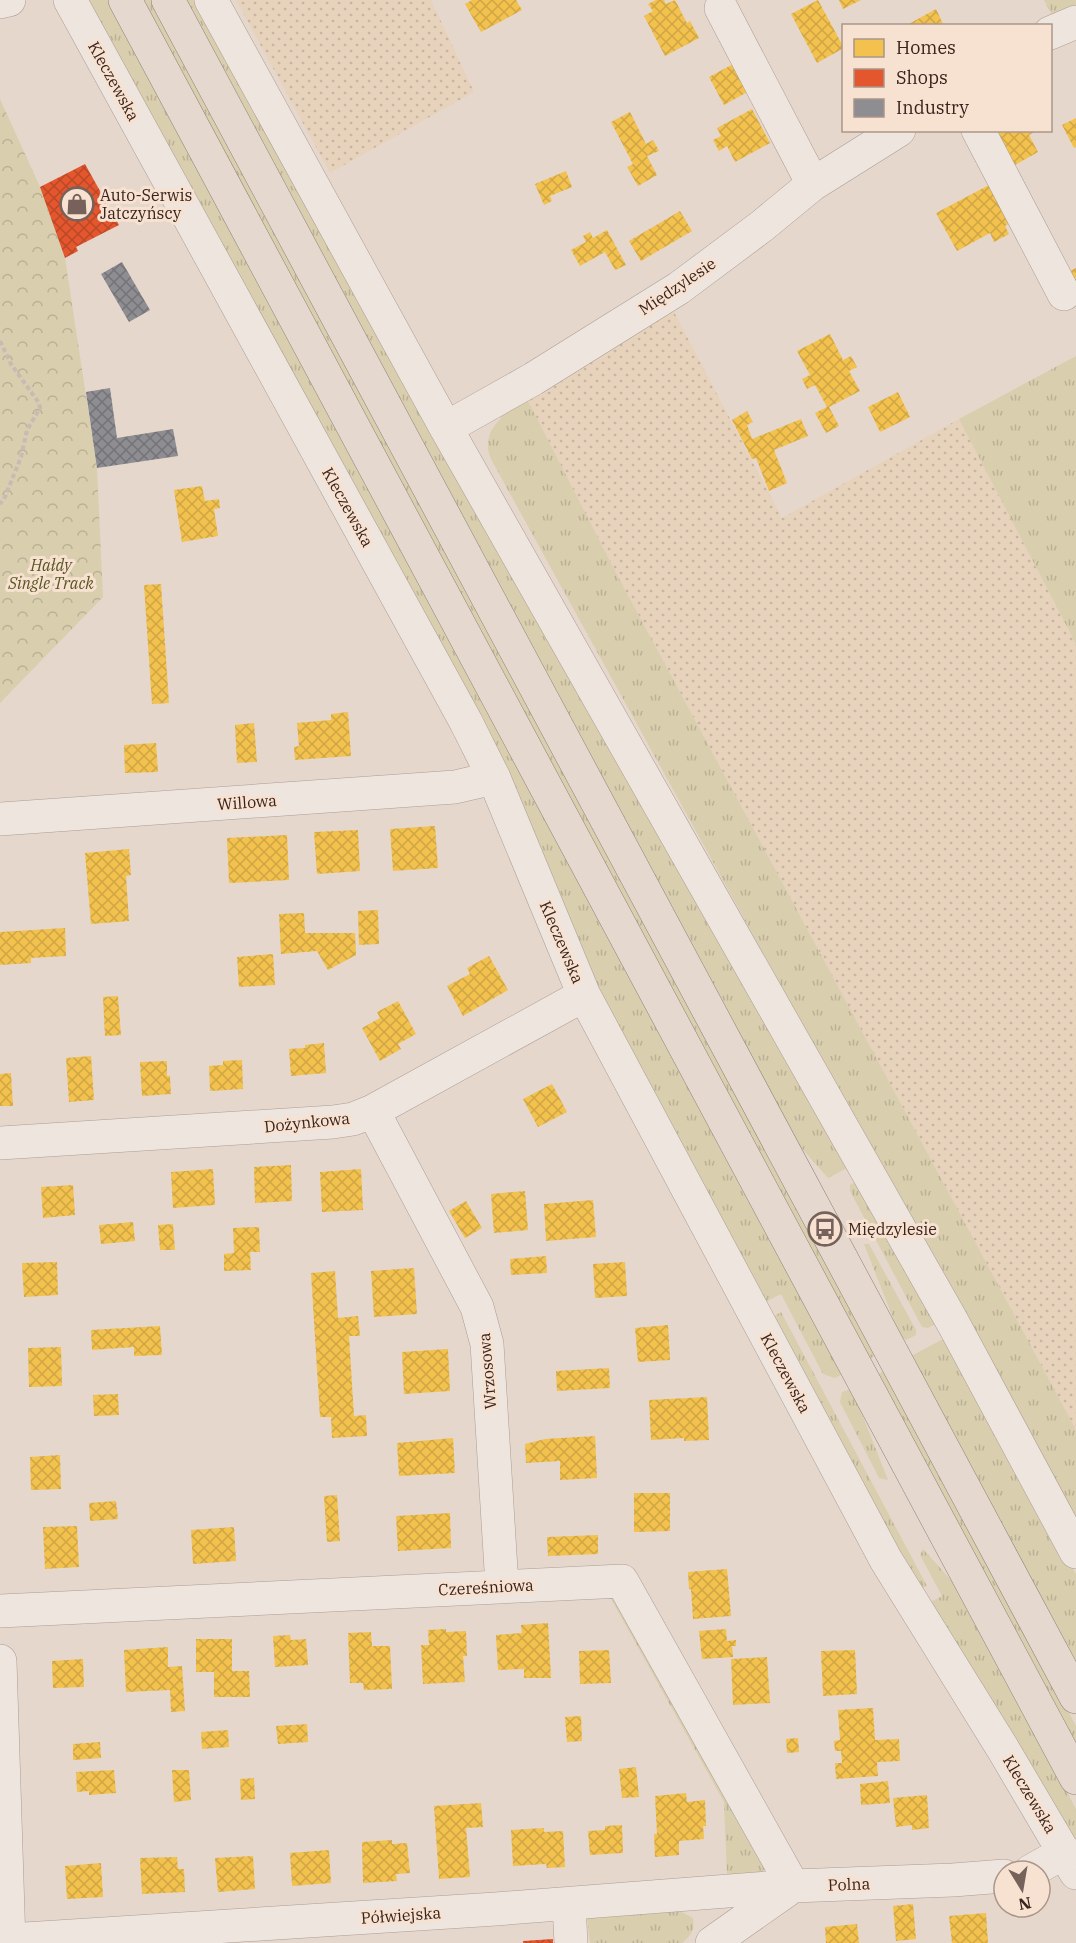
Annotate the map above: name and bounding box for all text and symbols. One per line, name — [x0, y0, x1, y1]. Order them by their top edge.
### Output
legend — [842, 24, 1052, 132]
text: Homes — [896, 36, 956, 59]
street label: Kleczewska — [84, 38, 144, 124]
text: Shops — [896, 66, 948, 89]
text: Industry — [896, 96, 969, 119]
place label: Auto-Serwis Jatczyńscy — [100, 185, 192, 223]
shop icon: Auto-Serwis Jatczyńscy — [59, 186, 95, 222]
street label: Międzylesie — [635, 253, 719, 319]
street label: Kleczewska — [318, 464, 378, 550]
park label: Hałdy Single Track — [7, 555, 94, 593]
street label: Willowa — [216, 790, 278, 814]
street label: Kleczewska — [536, 898, 588, 987]
street label: Dożynkowa — [263, 1108, 351, 1136]
bus stop icon: Międzylesie — [807, 1211, 843, 1247]
place label: Międzylesie — [848, 1219, 937, 1239]
street label: Kleczewska — [757, 1330, 816, 1417]
street label: Wrzosowa — [474, 1332, 500, 1410]
street label: Czereśniowa — [438, 1574, 535, 1599]
street label: Kleczewska — [999, 1751, 1061, 1837]
north arrow — [992, 1859, 1052, 1919]
street label: Polna — [827, 1873, 871, 1895]
text: N — [1017, 1893, 1033, 1915]
street label: Półwiejska — [360, 1902, 442, 1928]

